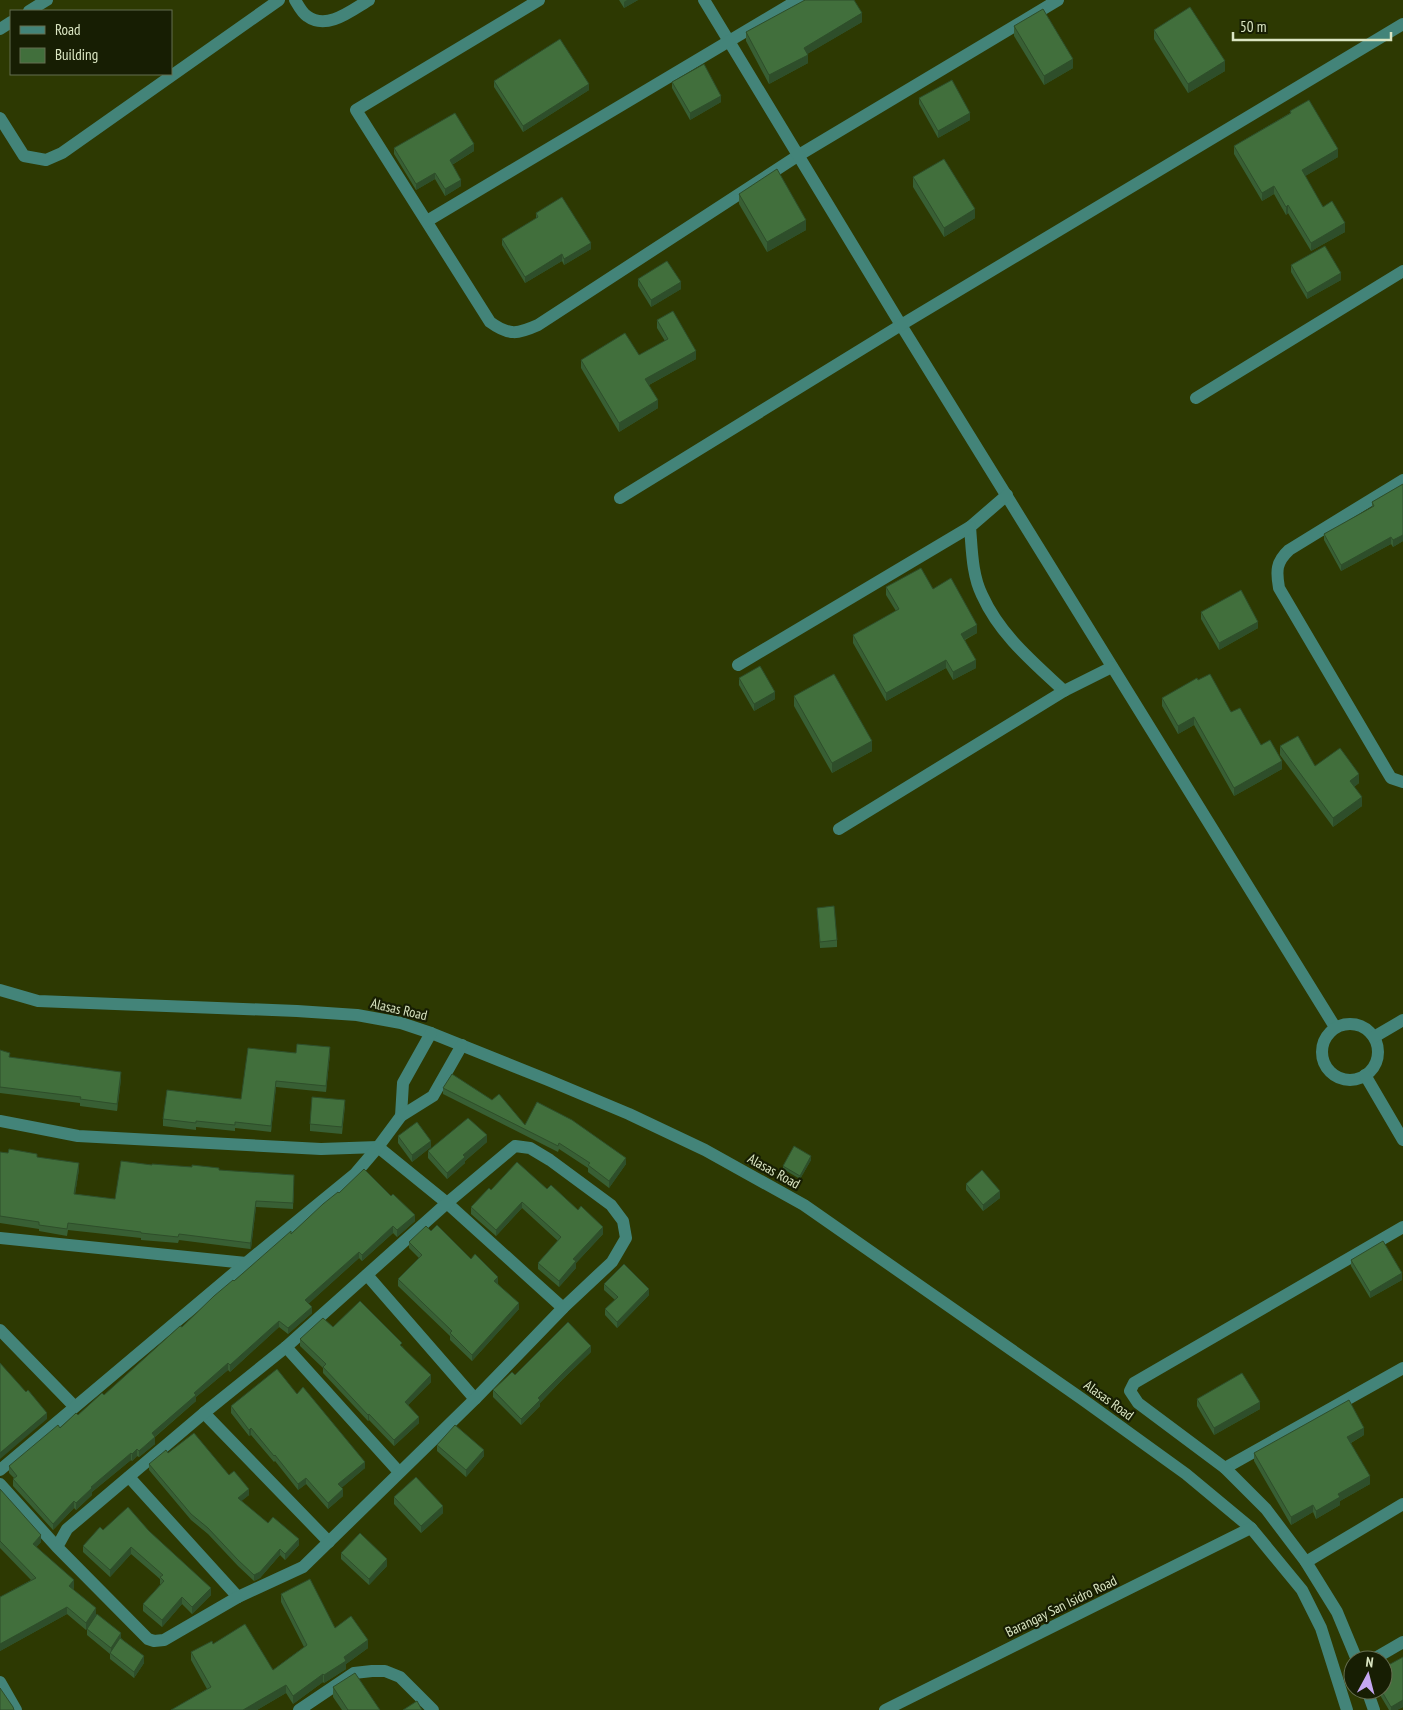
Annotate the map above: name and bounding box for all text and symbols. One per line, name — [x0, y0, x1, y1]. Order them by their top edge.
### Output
legend — [10, 10, 172, 75]
scale bar — [1233, 10, 1390, 42]
text: 50 m — [1240, 17, 1266, 36]
text: Road — [55, 20, 81, 39]
text: Building — [55, 45, 98, 64]
street label: Alasas Road — [369, 994, 429, 1024]
street label: Alasas Road — [745, 1149, 803, 1193]
street label: Alasas Road — [1080, 1376, 1138, 1424]
street label: Barangay San Isidro Road — [1002, 1571, 1120, 1641]
north arrow — [1343, 1650, 1393, 1700]
text: N — [1365, 1653, 1374, 1671]

